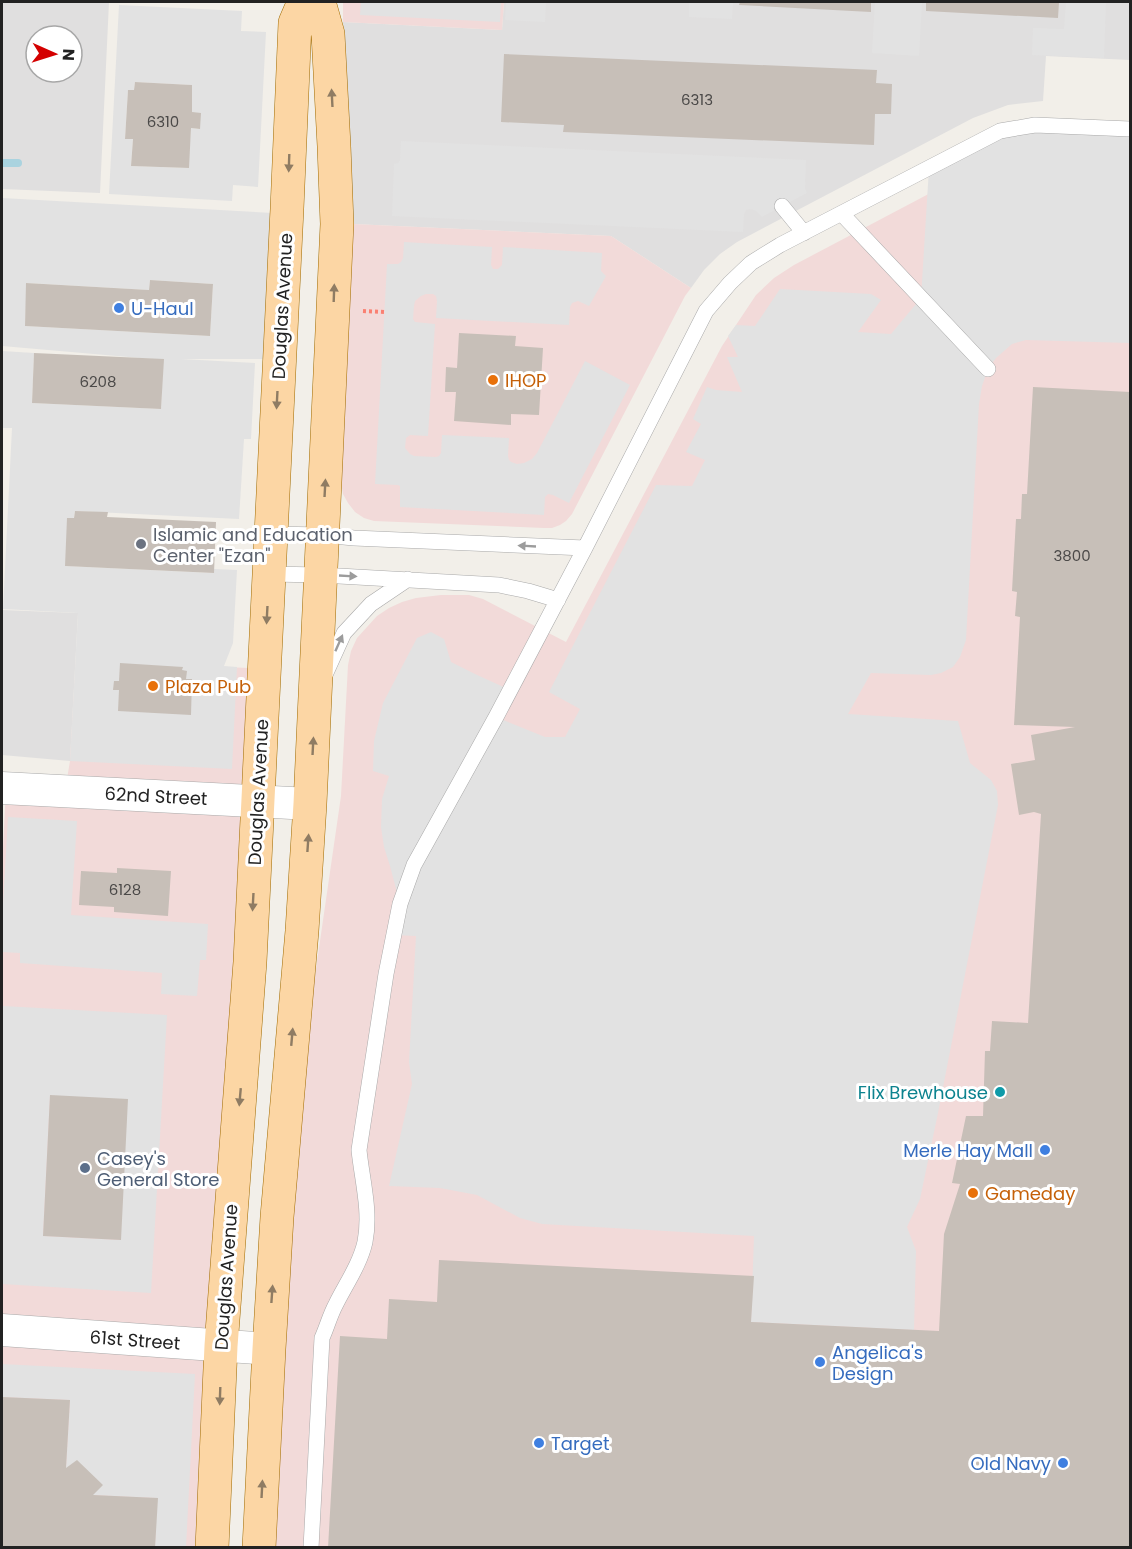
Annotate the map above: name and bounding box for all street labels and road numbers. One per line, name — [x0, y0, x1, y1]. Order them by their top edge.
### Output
street label: Douglas Avenue — [266, 232, 298, 380]
street label: Douglas Avenue — [242, 718, 274, 866]
street label: 62nd Street — [104, 781, 208, 811]
street label: Douglas Avenue — [208, 1203, 244, 1351]
street label: 61st Street — [89, 1324, 181, 1356]

